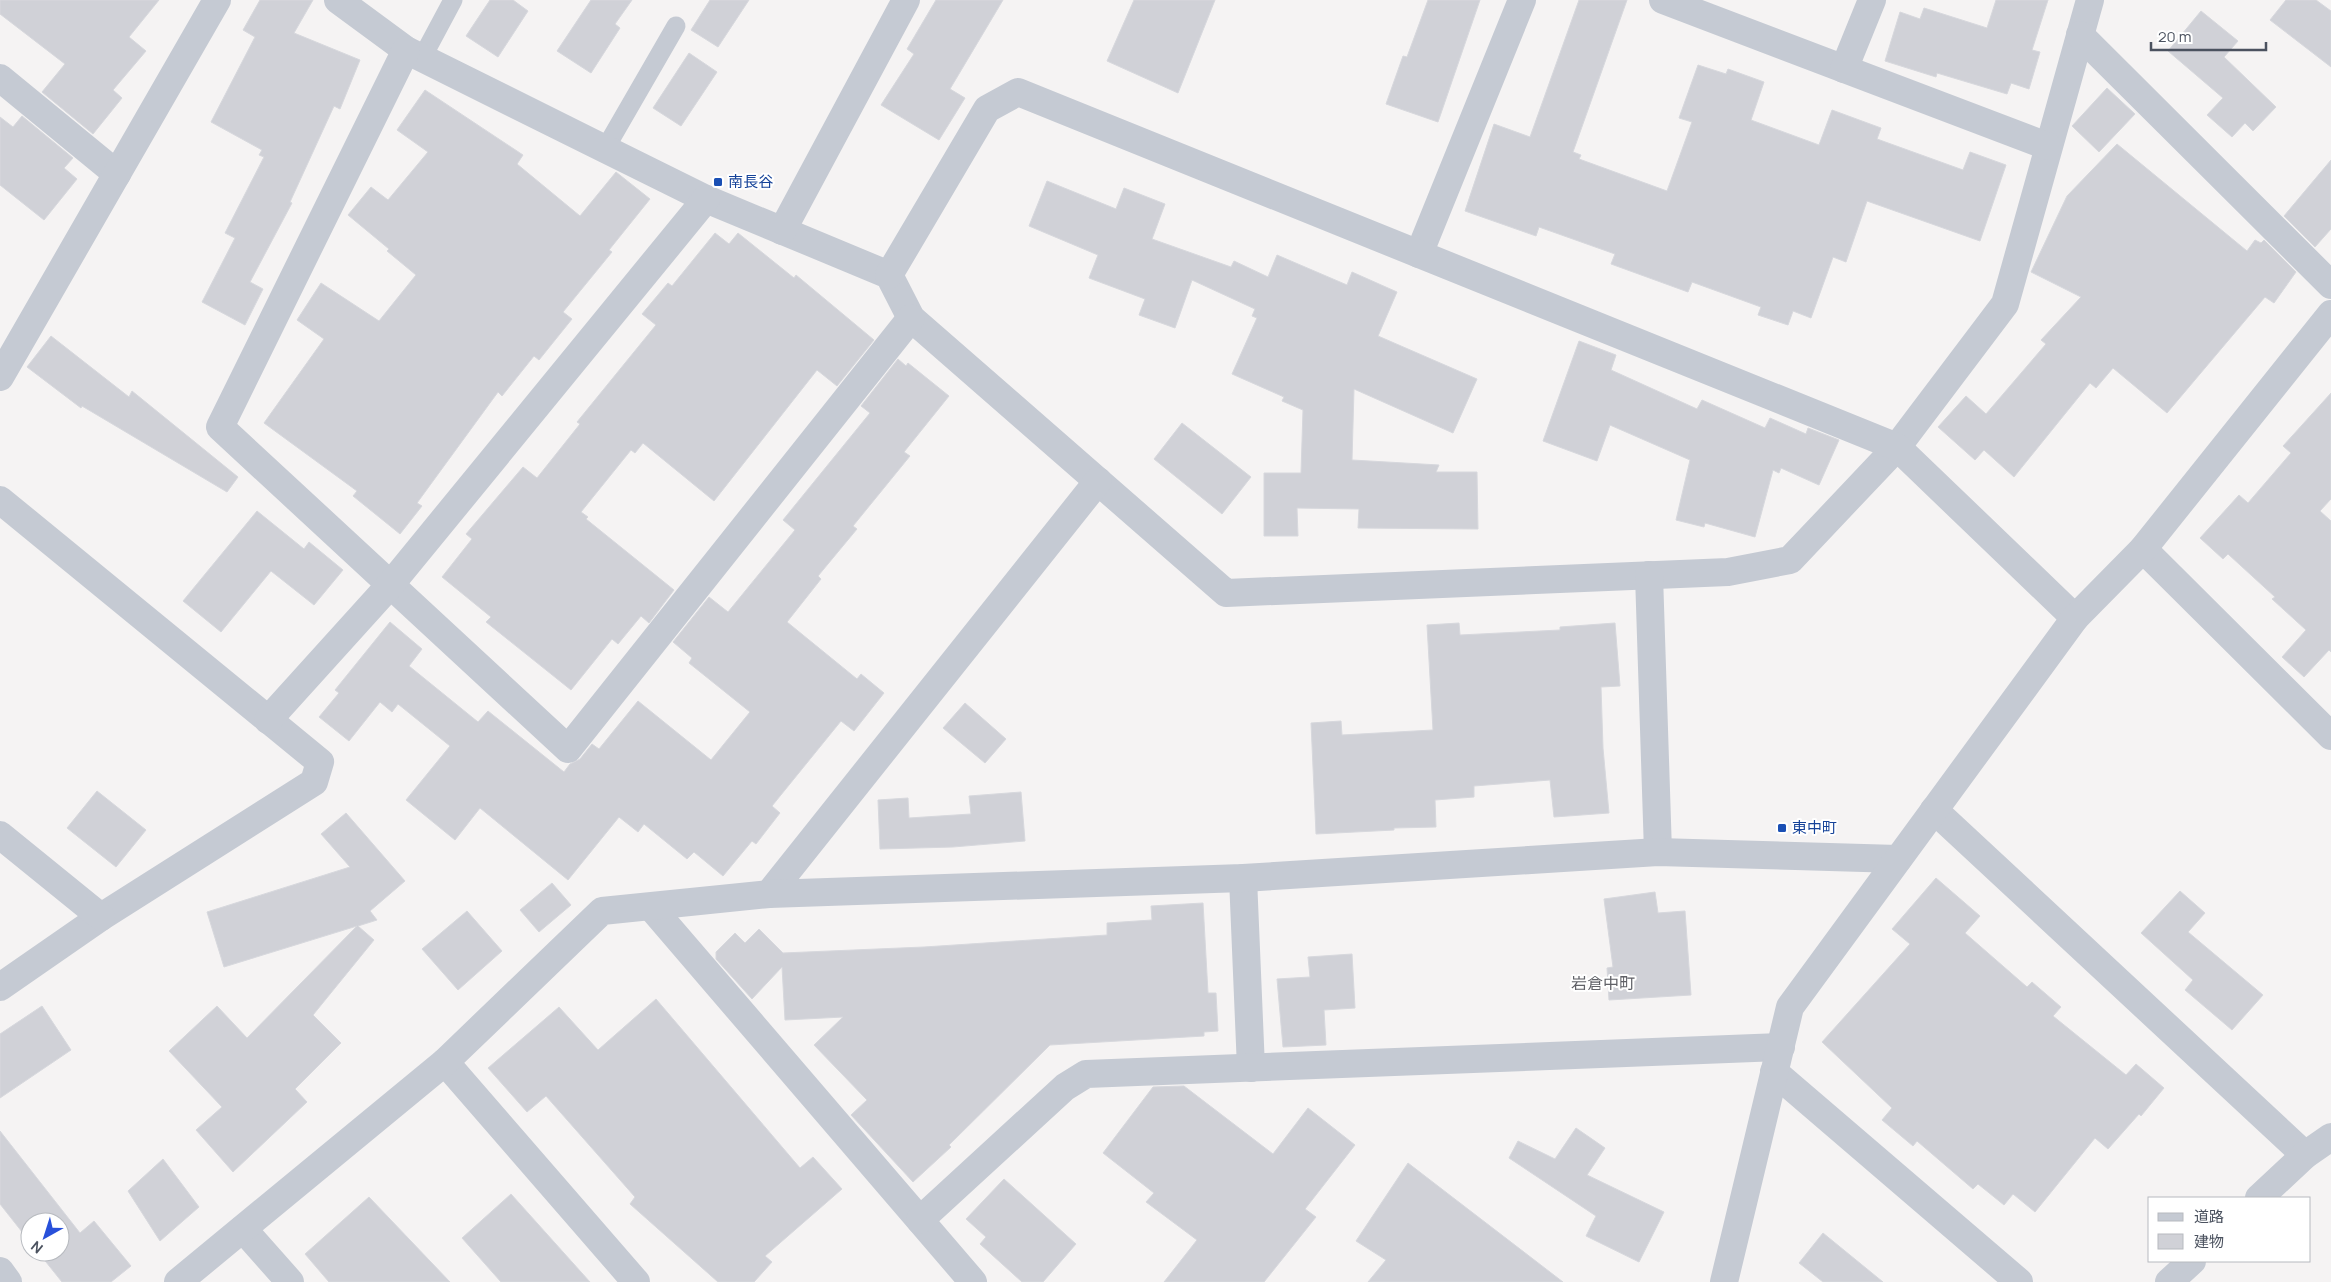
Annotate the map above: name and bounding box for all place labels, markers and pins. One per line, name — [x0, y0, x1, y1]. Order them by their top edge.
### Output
place label: 南長谷 — [728, 171, 773, 192]
marker: 南長谷 — [712, 176, 724, 188]
place label: 東中町 — [1792, 817, 1837, 838]
marker: 東中町 — [1776, 822, 1788, 834]

